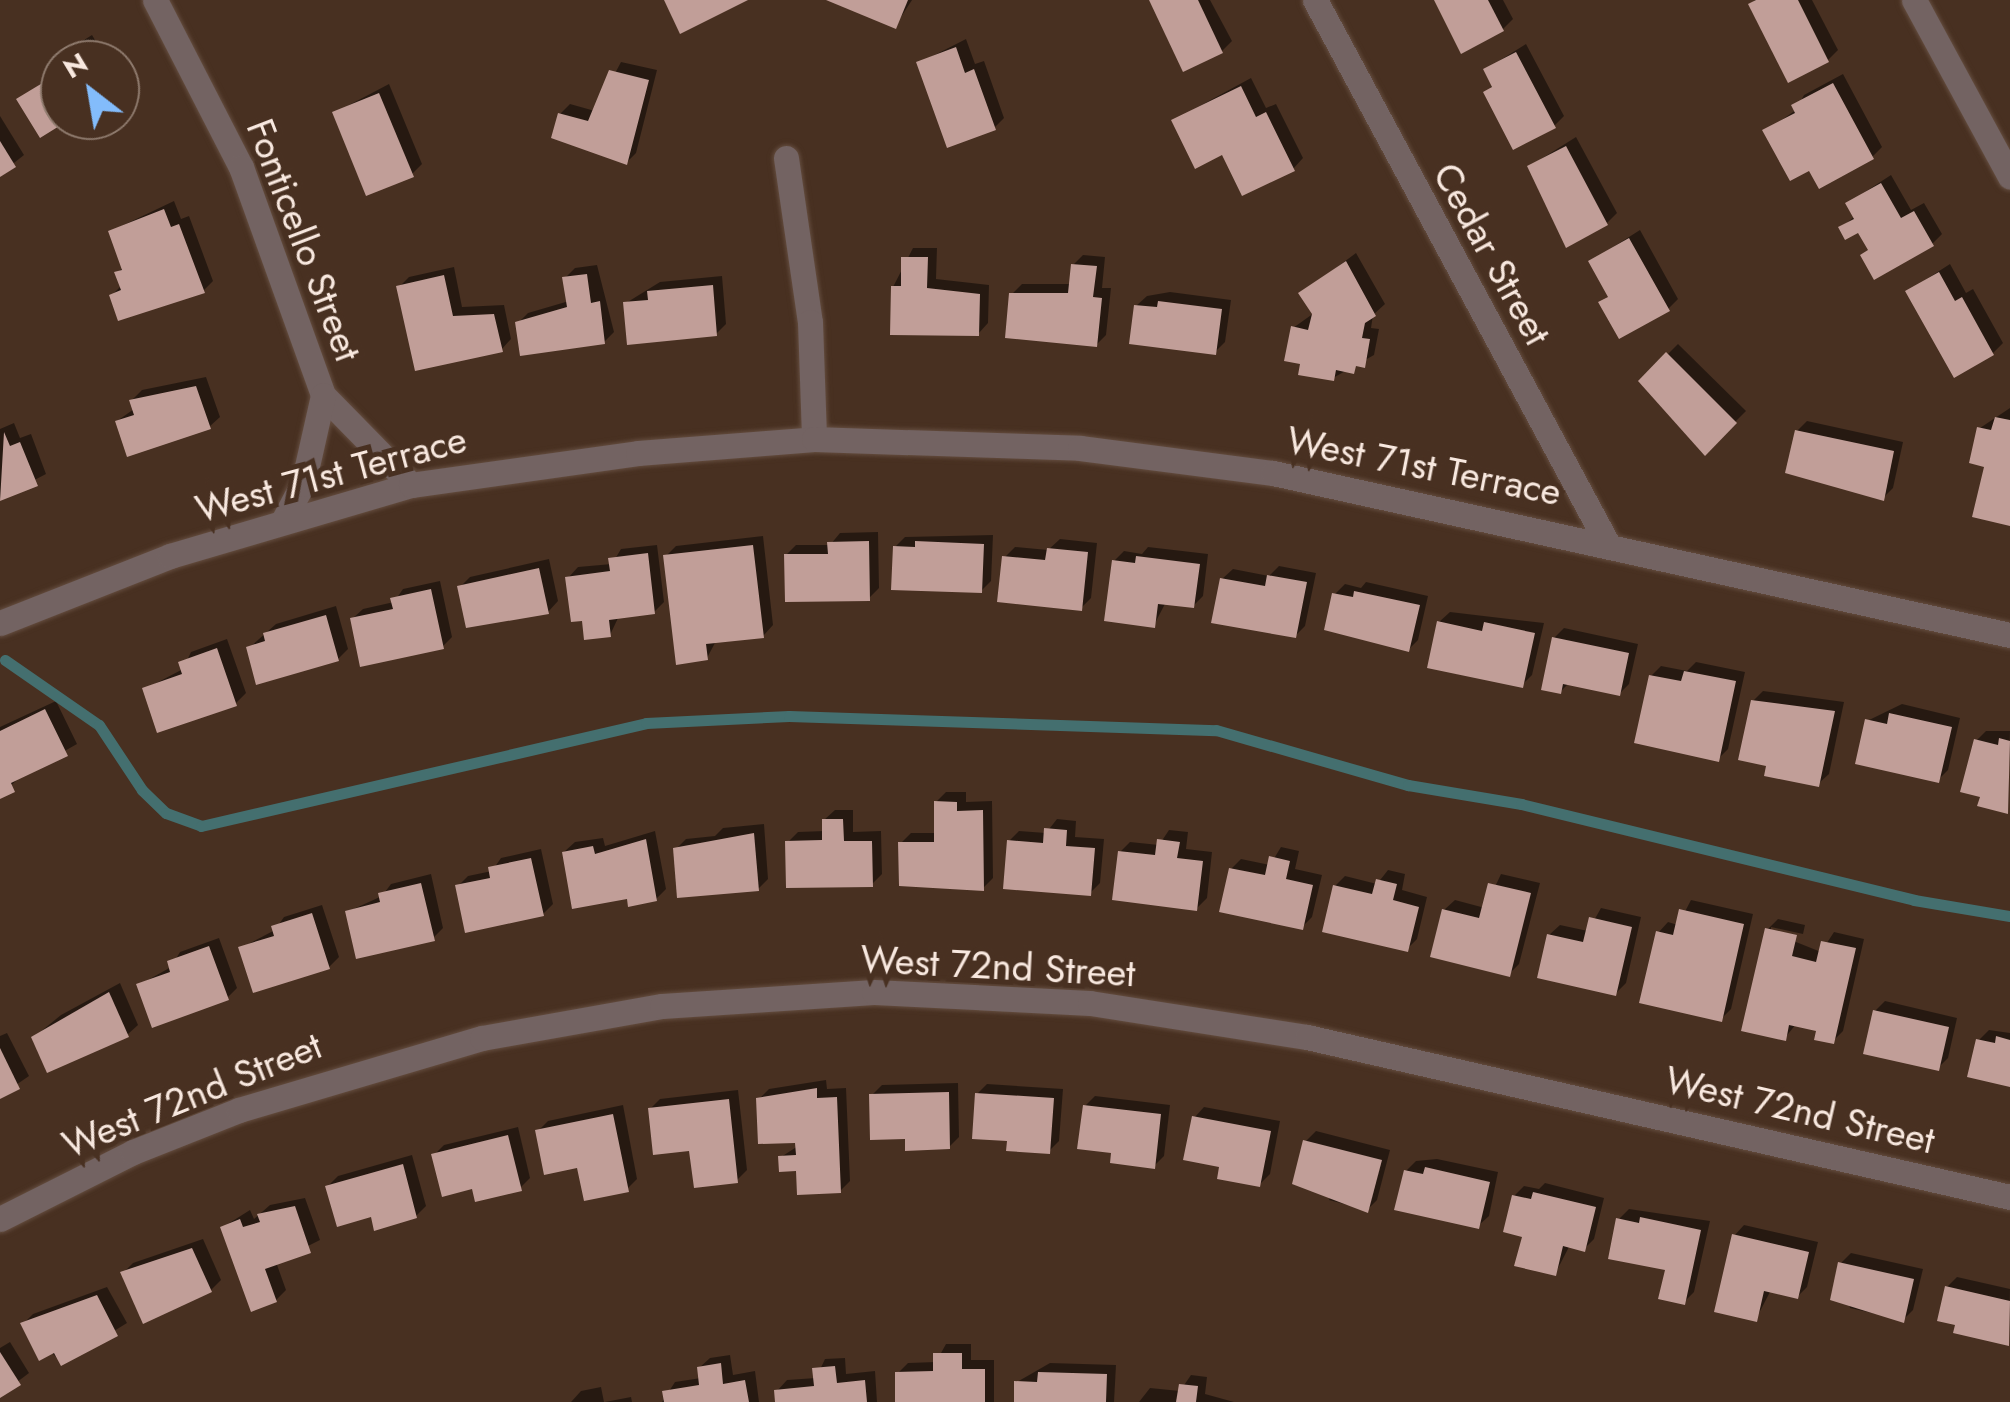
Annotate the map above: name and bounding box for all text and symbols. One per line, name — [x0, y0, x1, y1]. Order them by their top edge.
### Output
north arrow — [40, 40, 140, 140]
text: N — [55, 42, 95, 89]
street label: Fonticello Street — [237, 113, 371, 367]
street label: Cedar Street — [1423, 155, 1561, 353]
street label: West 71st Terrace — [191, 416, 471, 532]
street label: West 71st Terrace — [1283, 417, 1565, 515]
street label: West 72nd Street — [859, 936, 1137, 996]
street label: West 72nd Street — [56, 1022, 328, 1168]
street label: West 72nd Street — [1661, 1057, 1939, 1163]

